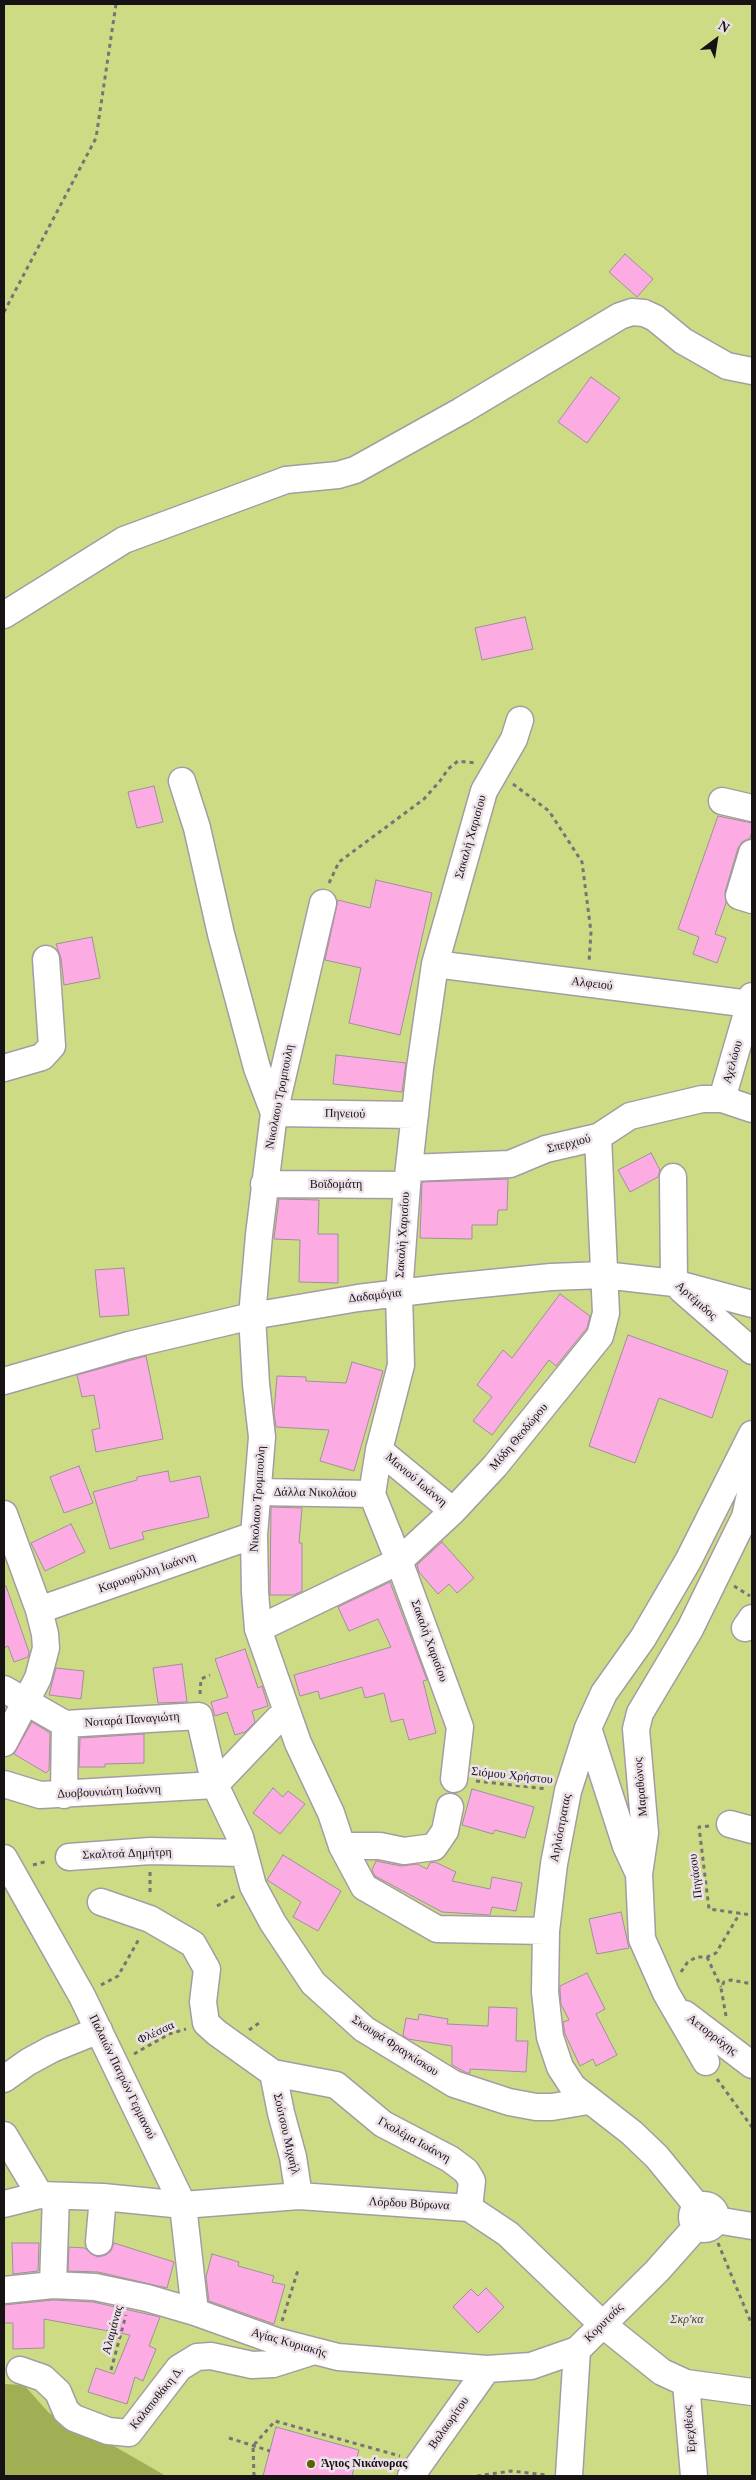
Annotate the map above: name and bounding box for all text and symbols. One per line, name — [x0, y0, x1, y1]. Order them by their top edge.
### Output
north arrow — [691, 15, 741, 65]
text: N — [716, 18, 732, 36]
street label: Σακαλή Χαρισίου — [452, 794, 490, 880]
street label: Αλφειού — [570, 974, 614, 994]
street label: Αχελώου — [720, 1039, 746, 1085]
street label: Νικολαου Τρομπουλη — [263, 1043, 297, 1151]
street label: Πηνειού — [325, 1106, 365, 1122]
street label: Σπερχιού — [546, 1132, 592, 1156]
street label: Βοϊδομάτη — [310, 1178, 362, 1192]
street label: Σακαλή Χαρισίου — [393, 1191, 413, 1279]
street label: Αρτέμιδος — [672, 1279, 720, 1323]
street label: Δαδαμόγια — [348, 1286, 402, 1306]
street label: Μόδη Θεοδώρου — [487, 1401, 551, 1473]
street label: Νικολαου Τρομπουλη — [247, 1445, 269, 1553]
street label: Μανιού Ιωάννη — [382, 1450, 450, 1510]
street label: Δάλλα Νικολάου — [274, 1485, 356, 1501]
street label: Καρυοφύλλη Ιωάννη — [97, 1550, 197, 1596]
street label: Σακαλή Χαρισίου — [407, 1598, 451, 1684]
street label: Νοταρά Παναγιώτη — [84, 1709, 180, 1731]
street label: Μαραθώνος — [631, 1757, 651, 1817]
street label: Σιόμου Χρήστου — [471, 1765, 553, 1787]
street label: Δυοβουνιώτη Ιωάννη — [57, 1782, 161, 1802]
street label: Αηλιόστρατας — [547, 1793, 575, 1863]
street label: Σκαλτσά Δημήτρη — [82, 1845, 172, 1863]
street label: Πηγάσου — [686, 1853, 706, 1899]
street label: Αετορράχης — [684, 2011, 740, 2059]
street label: Παλαιών Πατρών Γερμανού — [86, 2012, 158, 2142]
street label: Σκουφά Φραγκίσκου — [349, 2013, 441, 2079]
street label: Φλέσσα — [135, 2018, 177, 2048]
street label: Σούτσου Μιχαήλ — [270, 2092, 302, 2176]
street label: Γκολέμα Ιωάννη — [375, 2114, 453, 2166]
street label: Λόρδου Βύρωνα — [368, 2195, 450, 2213]
street label: Κορυτσάς — [582, 2301, 626, 2345]
street label: Αλαμάνας — [100, 2304, 126, 2356]
park label: Σκρ'κα — [670, 2313, 704, 2327]
street label: Αγίας Κυριακής — [250, 2325, 328, 2361]
street label: Καλαποθάκη Δ. — [127, 2364, 187, 2432]
street label: Βαλαωρίτου — [426, 2394, 472, 2452]
street label: Ερεχθέως — [681, 2405, 699, 2453]
place label: Άγιος Νικάνορας — [321, 2457, 407, 2471]
marker: Άγιος Νικάνορας — [305, 2458, 317, 2470]

